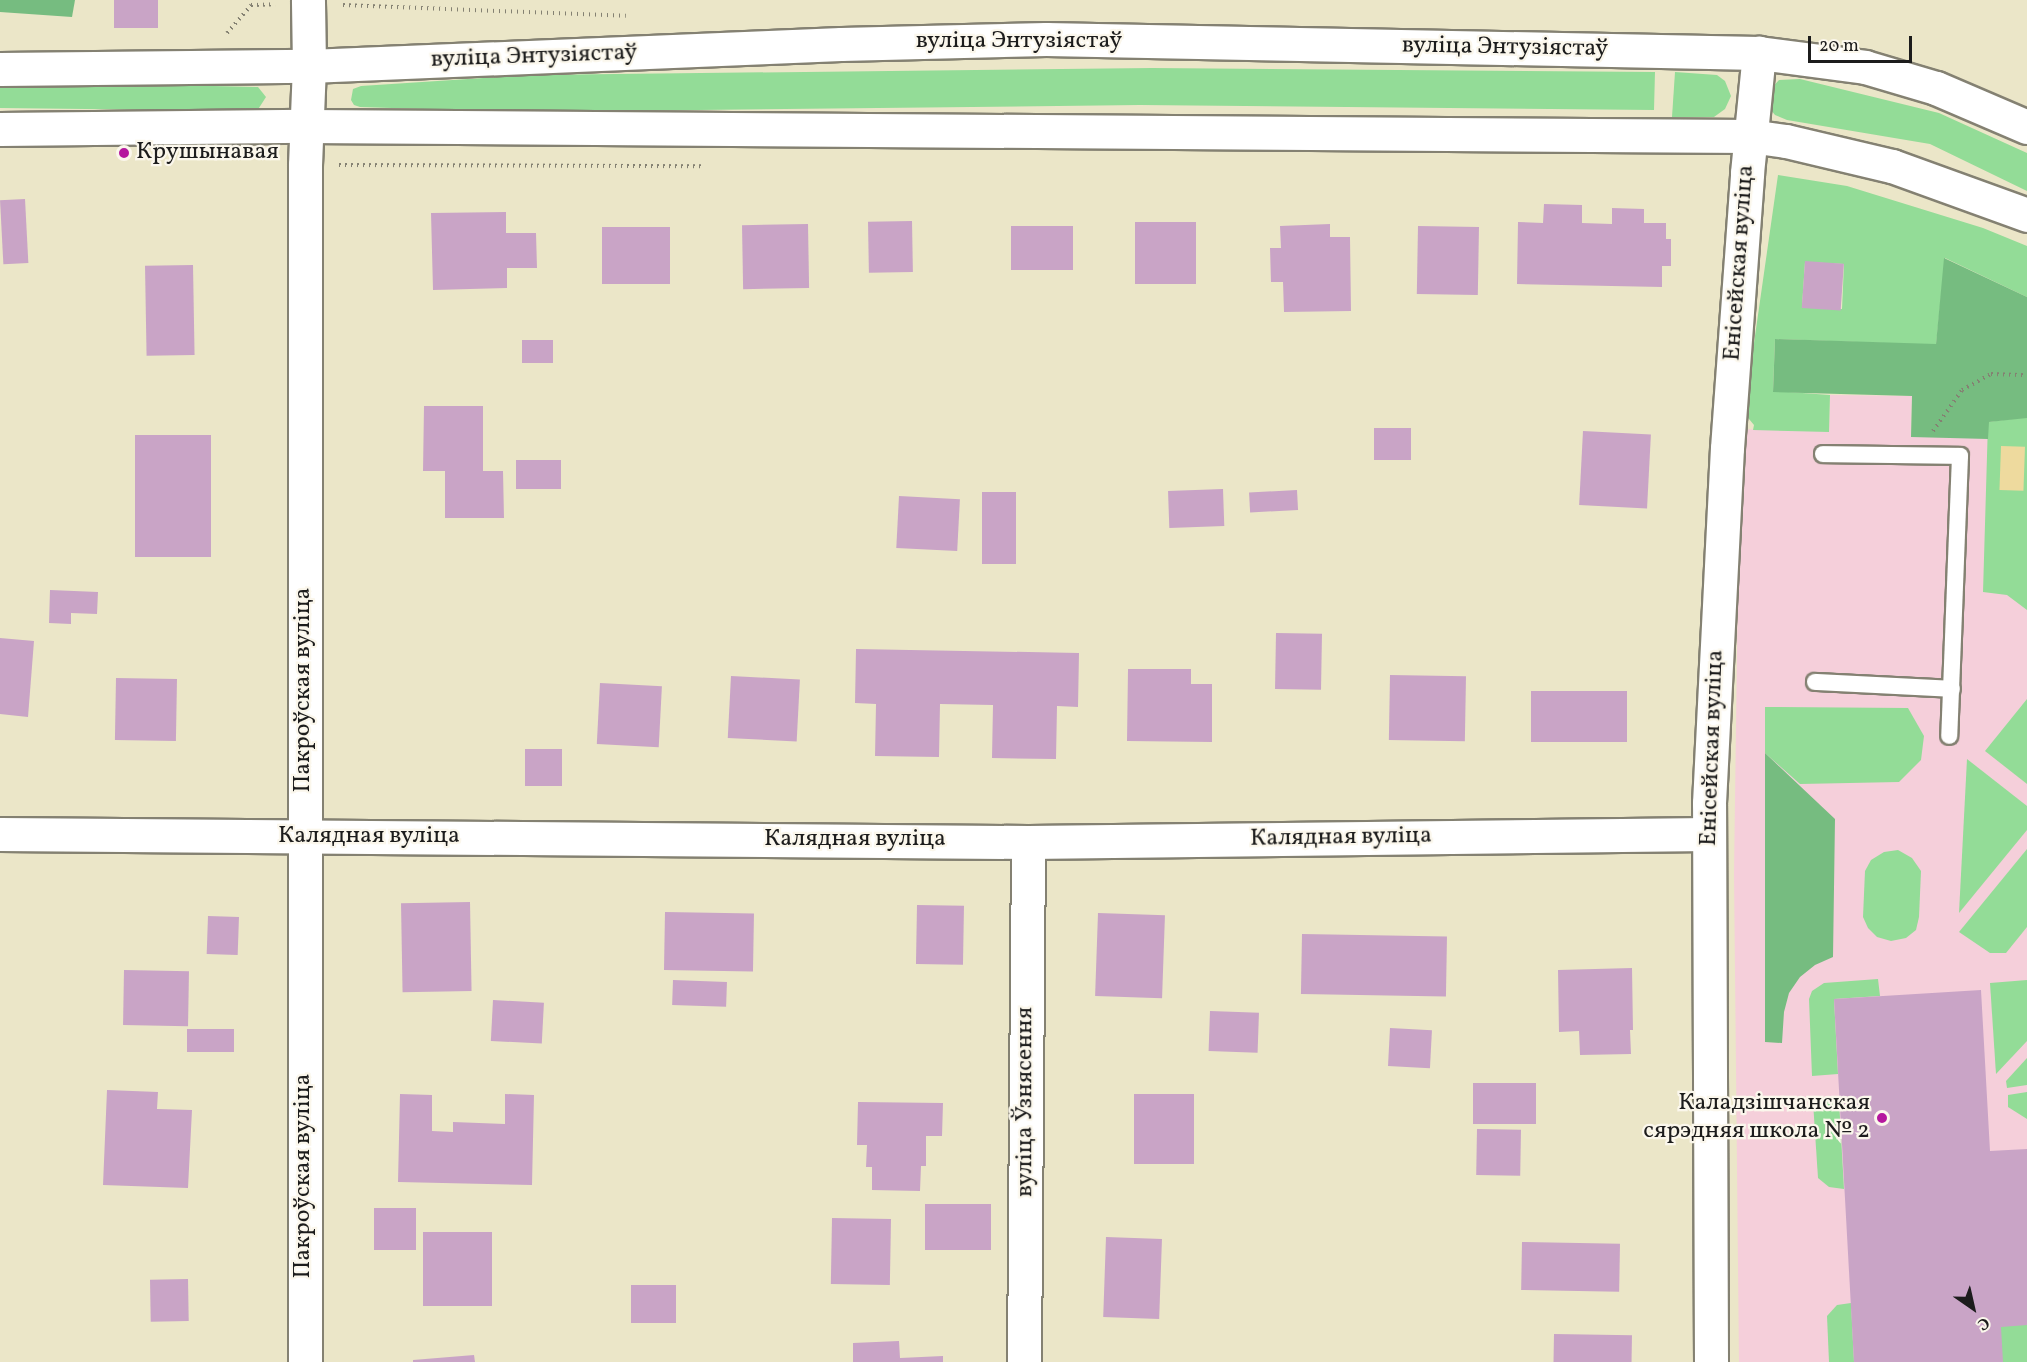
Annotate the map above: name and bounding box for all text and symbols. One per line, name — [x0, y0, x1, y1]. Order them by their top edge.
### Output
scale bar — [1811, 24, 1914, 62]
street label: вуліца Энтузіястаў — [916, 28, 1122, 56]
street label: вуліца Энтузіястаў — [1402, 32, 1608, 64]
text: 20 m — [1819, 34, 1859, 59]
street label: вуліца Энтузіястаў — [430, 39, 638, 75]
place label: Крушынавая — [136, 139, 279, 167]
marker: Крушынавая — [117, 146, 131, 160]
street label: Енісейская вуліца — [1719, 164, 1761, 362]
street label: Пакроўская вуліца — [290, 588, 318, 792]
street label: Енісейская вуліца — [1695, 649, 1731, 847]
street label: Калядная вуліца — [1250, 822, 1432, 854]
street label: Калядная вуліца — [278, 823, 460, 851]
street label: Калядная вуліца — [764, 826, 946, 854]
street label: вуліца Ўзнясення — [1012, 1007, 1040, 1197]
street label: Пакроўская вуліца — [290, 1074, 318, 1278]
place label: Каладзішчанская сярэдняя школа № 2 — [1643, 1090, 1870, 1146]
marker: Каладзішчанская сярэдняя школа № 2 — [1875, 1111, 1889, 1125]
north arrow — [1943, 1278, 2003, 1338]
text: С — [1973, 1311, 1993, 1335]

